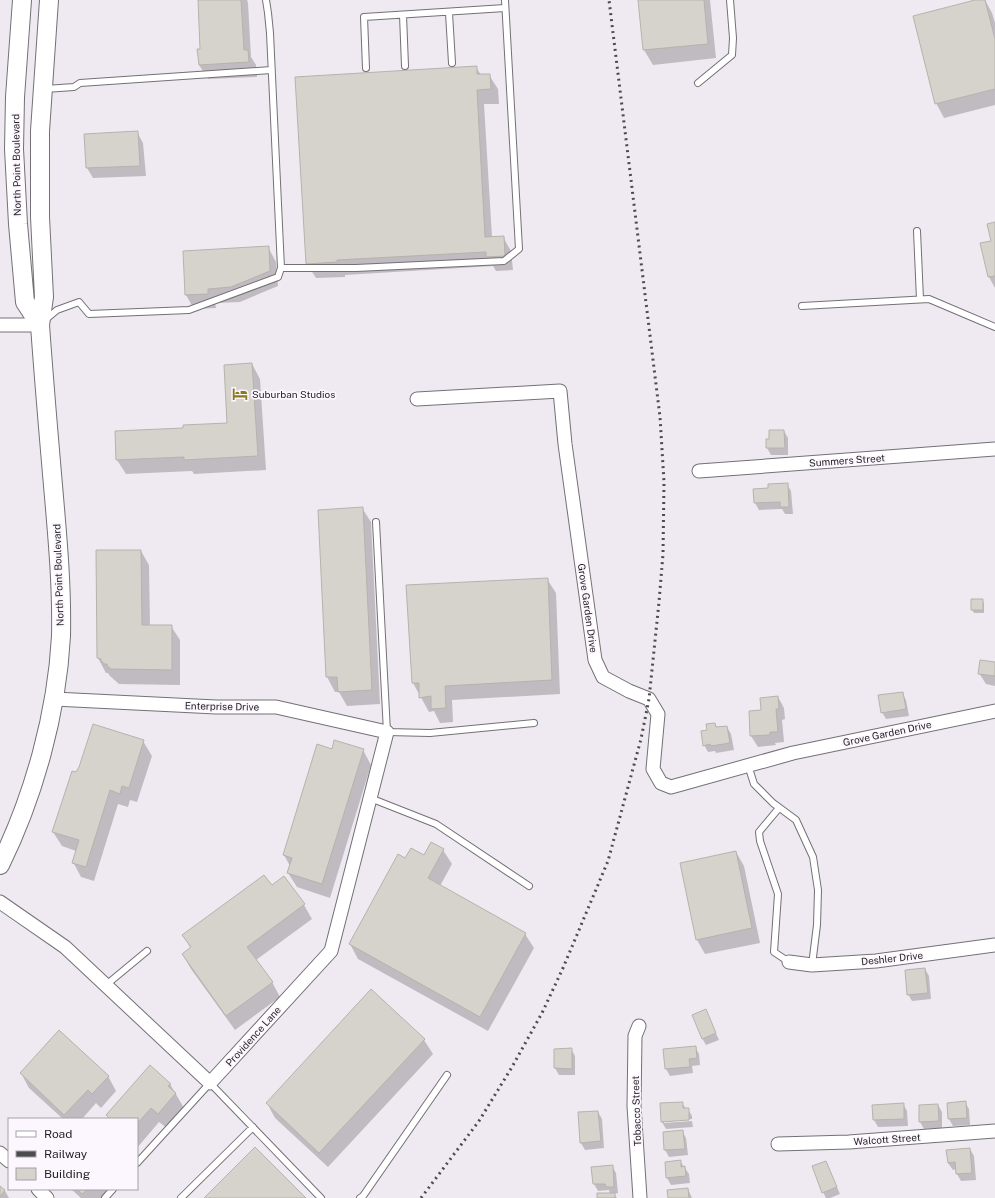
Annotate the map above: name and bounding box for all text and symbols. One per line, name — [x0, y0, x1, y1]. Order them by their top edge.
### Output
street label: North Point Boulevard — [9, 114, 23, 216]
hotel icon: Suburban Studios — [231, 385, 249, 403]
place label: Suburban Studios — [252, 388, 335, 400]
street label: Summers Street — [809, 451, 885, 469]
street label: North Point Boulevard — [50, 524, 66, 626]
street label: Grove Garden Drive — [576, 563, 600, 654]
street label: Enterprise Drive — [185, 699, 260, 713]
street label: Grove Garden Drive — [842, 718, 933, 748]
street label: Deshler Drive — [860, 949, 924, 967]
street label: Providence Lane — [223, 1003, 283, 1069]
street label: Tobacco Street — [629, 1076, 643, 1146]
legend — [8, 1118, 138, 1190]
text: Road — [44, 1127, 72, 1141]
street label: Walcott Street — [853, 1131, 921, 1147]
text: Railway — [44, 1147, 88, 1161]
text: Building — [44, 1167, 90, 1181]

